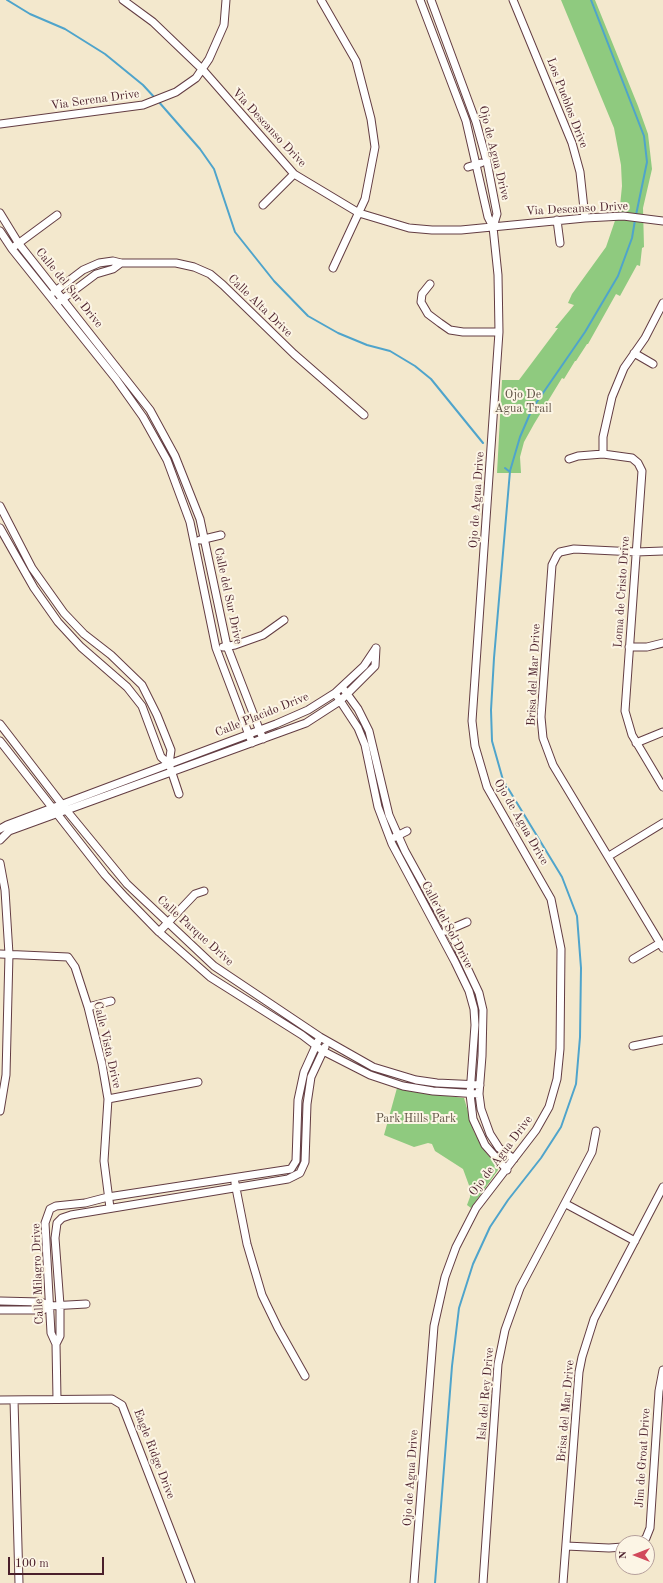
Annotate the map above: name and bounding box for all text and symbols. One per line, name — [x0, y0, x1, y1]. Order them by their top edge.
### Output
street label: Los Pueblos Drive — [543, 56, 591, 150]
street label: Via Descanso Drive — [229, 86, 309, 170]
street label: Via Serena Drive — [50, 87, 140, 113]
street label: Ojo de Agua Drive — [475, 104, 513, 202]
street label: Via Descanso Drive — [526, 199, 628, 219]
street label: Calle del Sur Drive — [32, 245, 106, 331]
street label: Calle Alta Drive — [225, 272, 295, 340]
park label: Ojo De Agua Trail — [494, 388, 552, 416]
street label: Ojo de Agua Drive — [466, 451, 488, 549]
street label: Loma de Cristo Drive — [611, 536, 633, 648]
street label: Calle del Sur Drive — [211, 546, 245, 646]
street label: Brisa del Mar Drive — [524, 623, 544, 727]
street label: Calle Placido Drive — [213, 690, 311, 740]
street label: Ojo de Agua Drive — [491, 776, 551, 868]
street label: Calle del Sol Drive — [418, 879, 476, 971]
street label: Calle Parque Drive — [154, 893, 236, 969]
street label: Calle Vista Drive — [90, 1000, 124, 1090]
park label: Park Hills Park — [376, 1112, 456, 1126]
street label: Ojo de Agua Drive — [466, 1113, 536, 1199]
street label: Calle Milagro Drive — [29, 1223, 47, 1325]
street label: Isla del Rey Drive — [475, 1347, 497, 1441]
street label: Brisa del Mar Drive — [554, 1359, 578, 1463]
street label: Eagle Ridge Drive — [130, 1407, 178, 1501]
street label: Jim de Groat Drive — [632, 1408, 654, 1508]
street label: Ojo de Agua Drive — [400, 1429, 422, 1527]
north arrow — [615, 1535, 655, 1575]
scale bar — [10, 1549, 106, 1575]
text: N — [618, 1551, 629, 1559]
text: 100 m — [15, 1558, 49, 1570]

